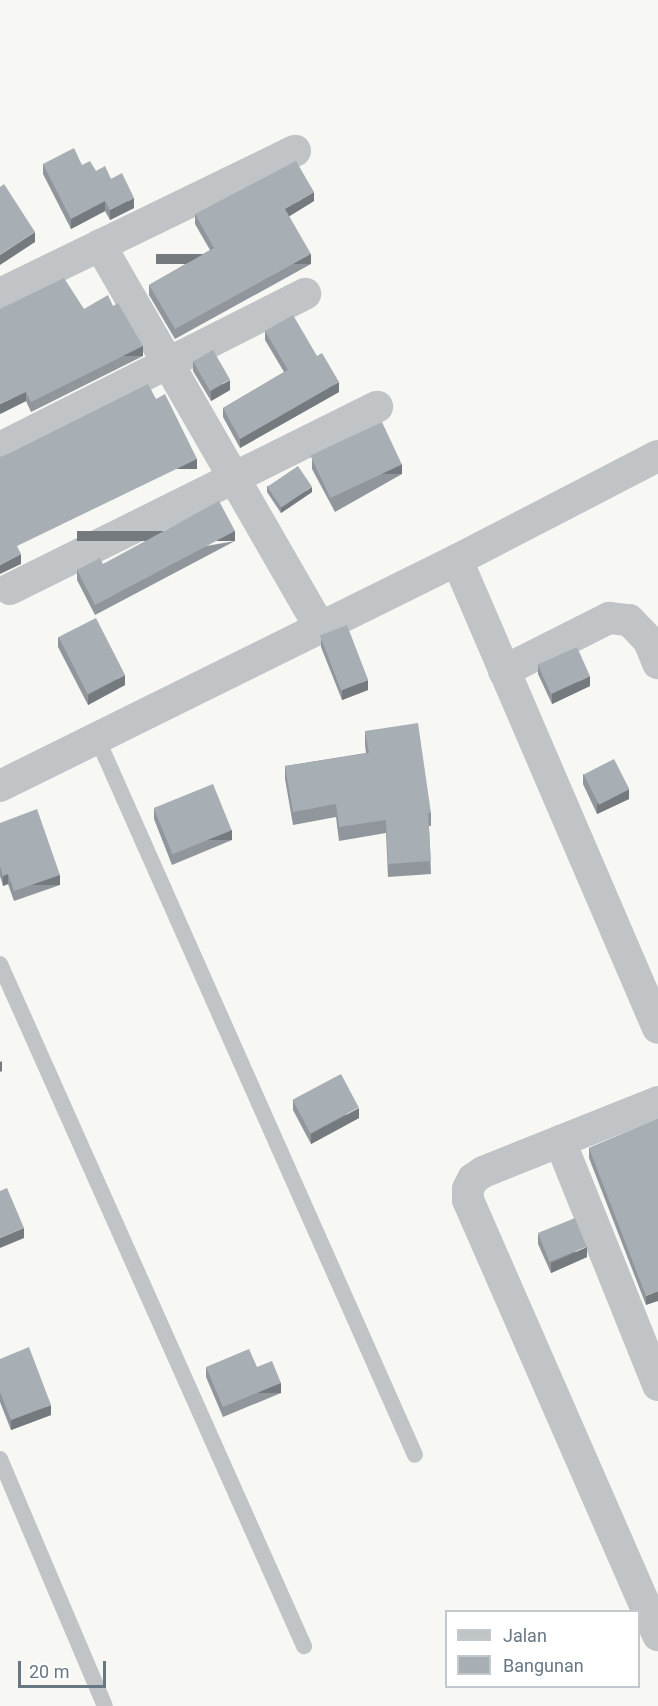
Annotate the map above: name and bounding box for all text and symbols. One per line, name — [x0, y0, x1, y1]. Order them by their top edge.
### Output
legend — [445, 1610, 640, 1688]
text: Jalan — [503, 1625, 547, 1646]
scale bar — [21, 1649, 110, 1687]
text: Bangunan — [503, 1655, 584, 1676]
text: 20 m — [29, 1661, 69, 1682]

